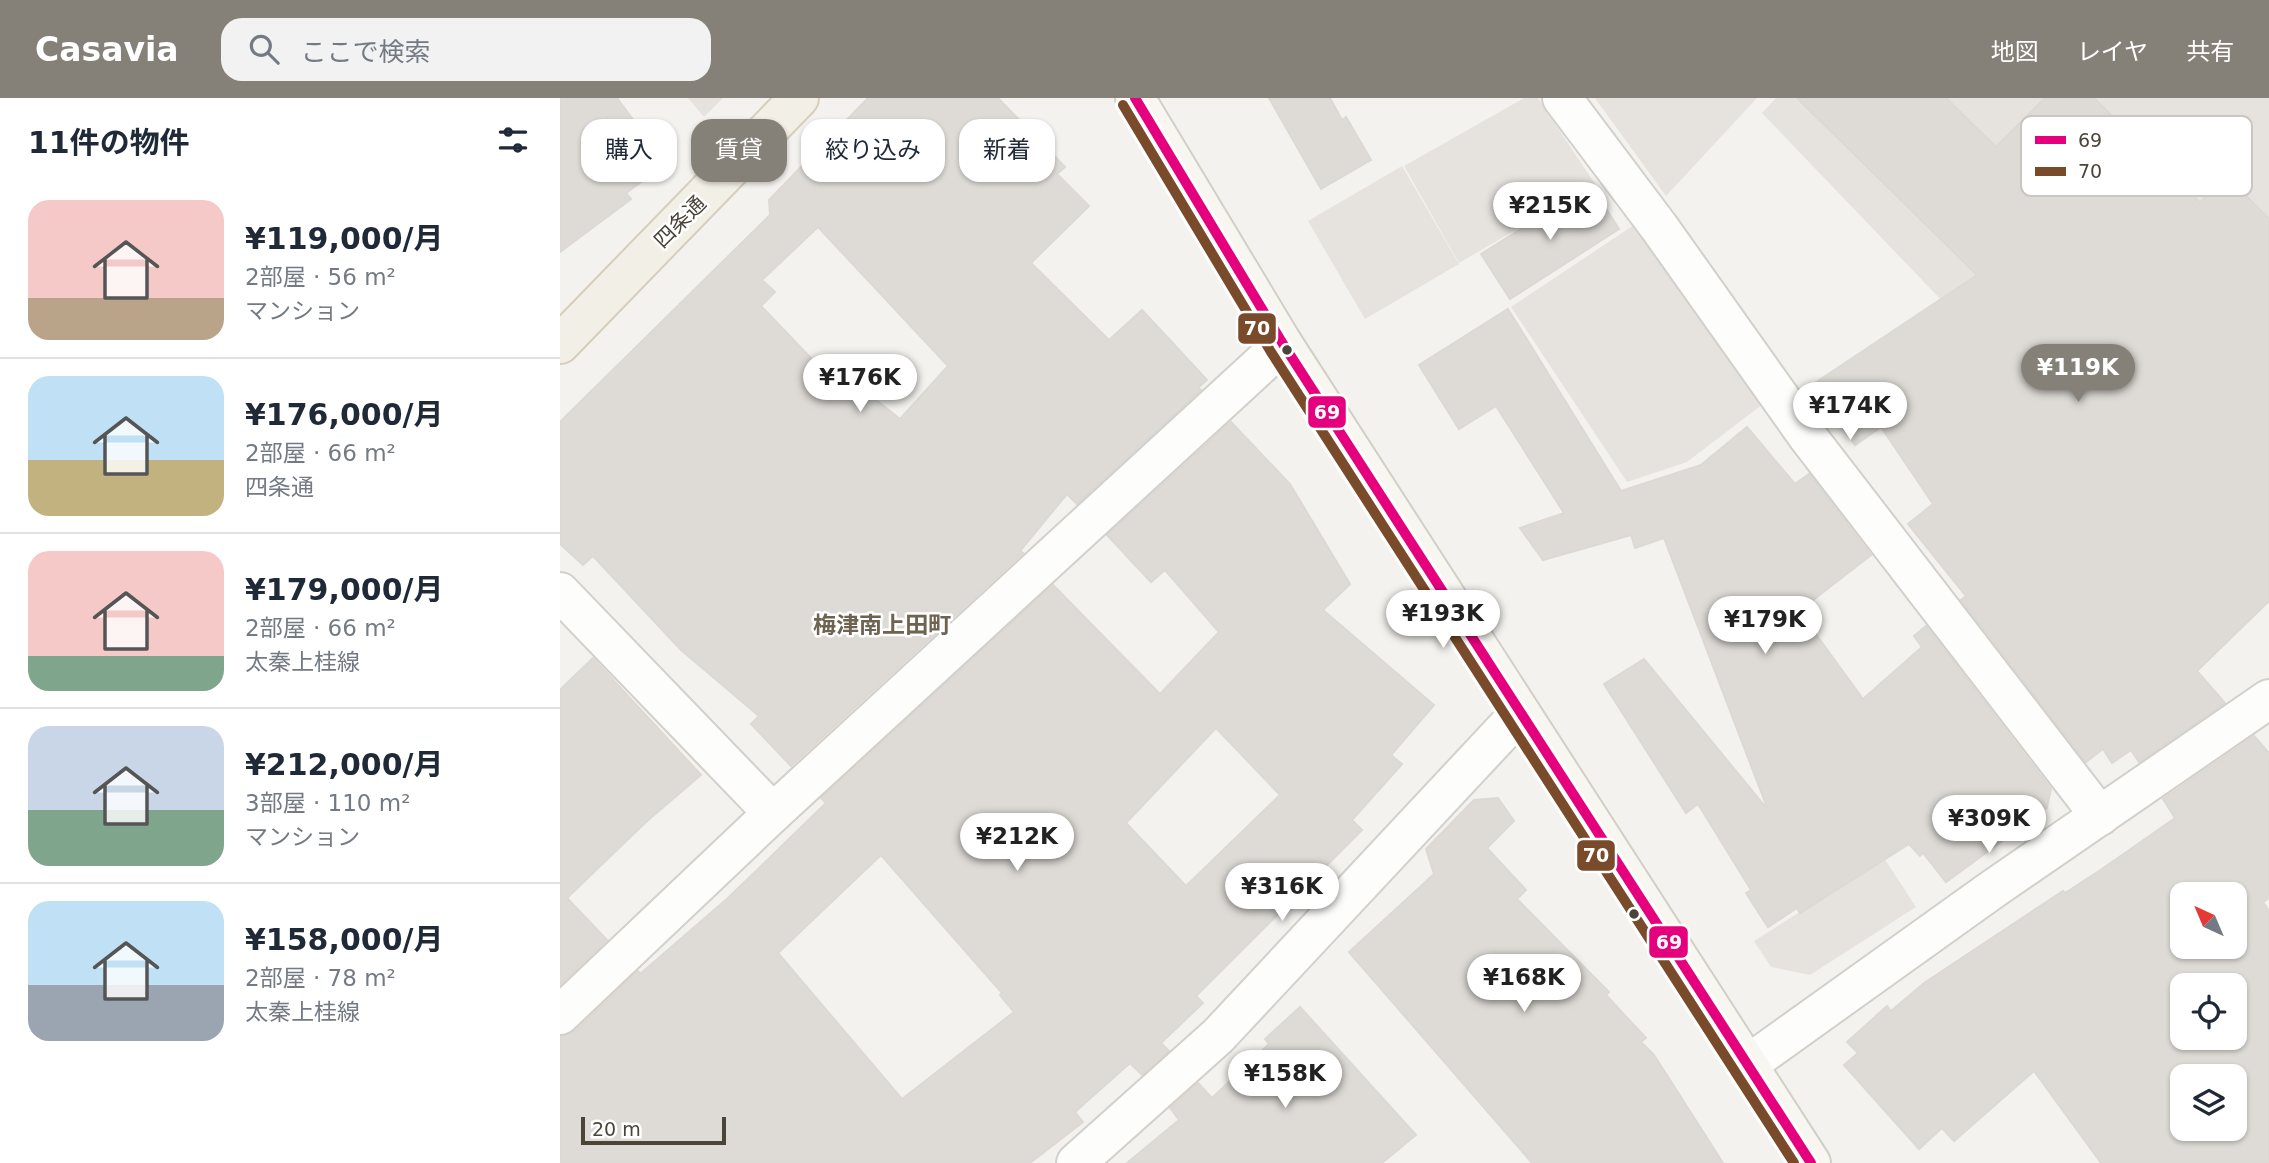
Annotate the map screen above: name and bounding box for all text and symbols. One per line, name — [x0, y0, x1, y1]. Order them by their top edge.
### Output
search box — [221, 18, 711, 81]
text: Casavia — [35, 30, 179, 69]
icon: search — [245, 30, 283, 68]
text: ここで検索 — [301, 37, 431, 67]
text: 地図 — [1991, 38, 2039, 66]
text: レイヤ — [2077, 38, 2148, 66]
text: 共有 — [2186, 38, 2234, 66]
legend — [2021, 116, 2252, 196]
chip: 購入 — [581, 119, 677, 182]
chip: 賃貸 — [691, 119, 787, 182]
chip: 絞り込み — [801, 119, 945, 182]
chip: 新着 — [959, 119, 1055, 182]
icon: filters — [494, 121, 532, 159]
text: 11件の物件 — [28, 125, 190, 160]
text: 69 — [2078, 129, 2102, 151]
text: 70 — [2078, 160, 2102, 182]
pin: ¥215K — [1501, 183, 1599, 242]
street label: 四条通 — [649, 191, 711, 253]
text: ¥215K — [1509, 192, 1591, 218]
text: ¥119,000/月 — [245, 221, 443, 256]
icon: home — [84, 228, 168, 312]
text: 2部屋 · 56 m² — [245, 264, 396, 290]
text: マンション — [245, 298, 360, 324]
line badge: 70 — [1237, 312, 1277, 345]
text: 70 — [1244, 317, 1270, 339]
unlabelled marker — [1280, 343, 1294, 357]
pin: ¥119K — [2029, 344, 2127, 404]
pin: ¥176K — [811, 354, 909, 414]
text: ¥119K — [2037, 354, 2119, 380]
text: ¥176K — [819, 364, 901, 390]
pin: ¥174K — [1801, 382, 1899, 442]
text: ¥174K — [1809, 392, 1891, 418]
line badge: 69 — [1307, 395, 1347, 429]
text: ¥176,000/月 — [245, 397, 443, 432]
text: 69 — [1314, 401, 1340, 423]
icon: home — [84, 404, 168, 488]
text: 2部屋 · 66 m² — [245, 440, 396, 466]
text: 四条通 — [245, 474, 314, 500]
text: ¥179,000/月 — [245, 572, 443, 607]
icon: home — [84, 579, 168, 663]
pin: ¥193K — [1394, 590, 1492, 650]
pin: ¥179K — [1716, 596, 1814, 656]
text: ¥193K — [1402, 600, 1484, 626]
text: ¥179K — [1724, 606, 1806, 632]
district label: 梅津南上田町 — [813, 612, 951, 638]
text: 2部屋 · 66 m² — [245, 615, 396, 641]
text: 太秦上桂線 — [245, 649, 360, 675]
text: ¥212,000/月 — [245, 747, 443, 782]
icon: home — [84, 754, 168, 838]
text: 3部屋 · 110 m² — [245, 790, 410, 816]
pin: ¥309K — [1940, 796, 2038, 855]
text: ¥309K — [1948, 805, 2030, 831]
pin: ¥212K — [968, 814, 1066, 873]
text: ¥212K — [976, 823, 1058, 849]
text: マンション — [245, 824, 360, 850]
line badge: 70 — [1576, 839, 1616, 872]
text: 70 — [1583, 844, 1609, 866]
pin: ¥316K — [1233, 864, 1331, 923]
text: ¥316K — [1241, 873, 1323, 899]
north arrow — [2170, 882, 2247, 959]
map controls — [2170, 882, 2247, 1141]
unlabelled marker — [1627, 907, 1641, 921]
text: ¥158,000/月 — [245, 922, 443, 957]
line badge: 69 — [1648, 925, 1689, 959]
icon: home — [84, 929, 168, 1013]
text: 69 — [1656, 931, 1682, 953]
pin: ¥168K — [1475, 954, 1573, 1014]
text: ¥168K — [1483, 964, 1565, 990]
text: 2部屋 · 78 m² — [245, 965, 396, 991]
button: locate — [2170, 973, 2247, 1050]
text: 太秦上桂線 — [245, 999, 360, 1025]
pin: ¥158K — [1236, 1051, 1334, 1110]
text: ¥158K — [1244, 1060, 1326, 1086]
button: layers — [2170, 1064, 2247, 1141]
scale bar — [581, 1114, 726, 1146]
text: 20 m — [592, 1118, 641, 1140]

